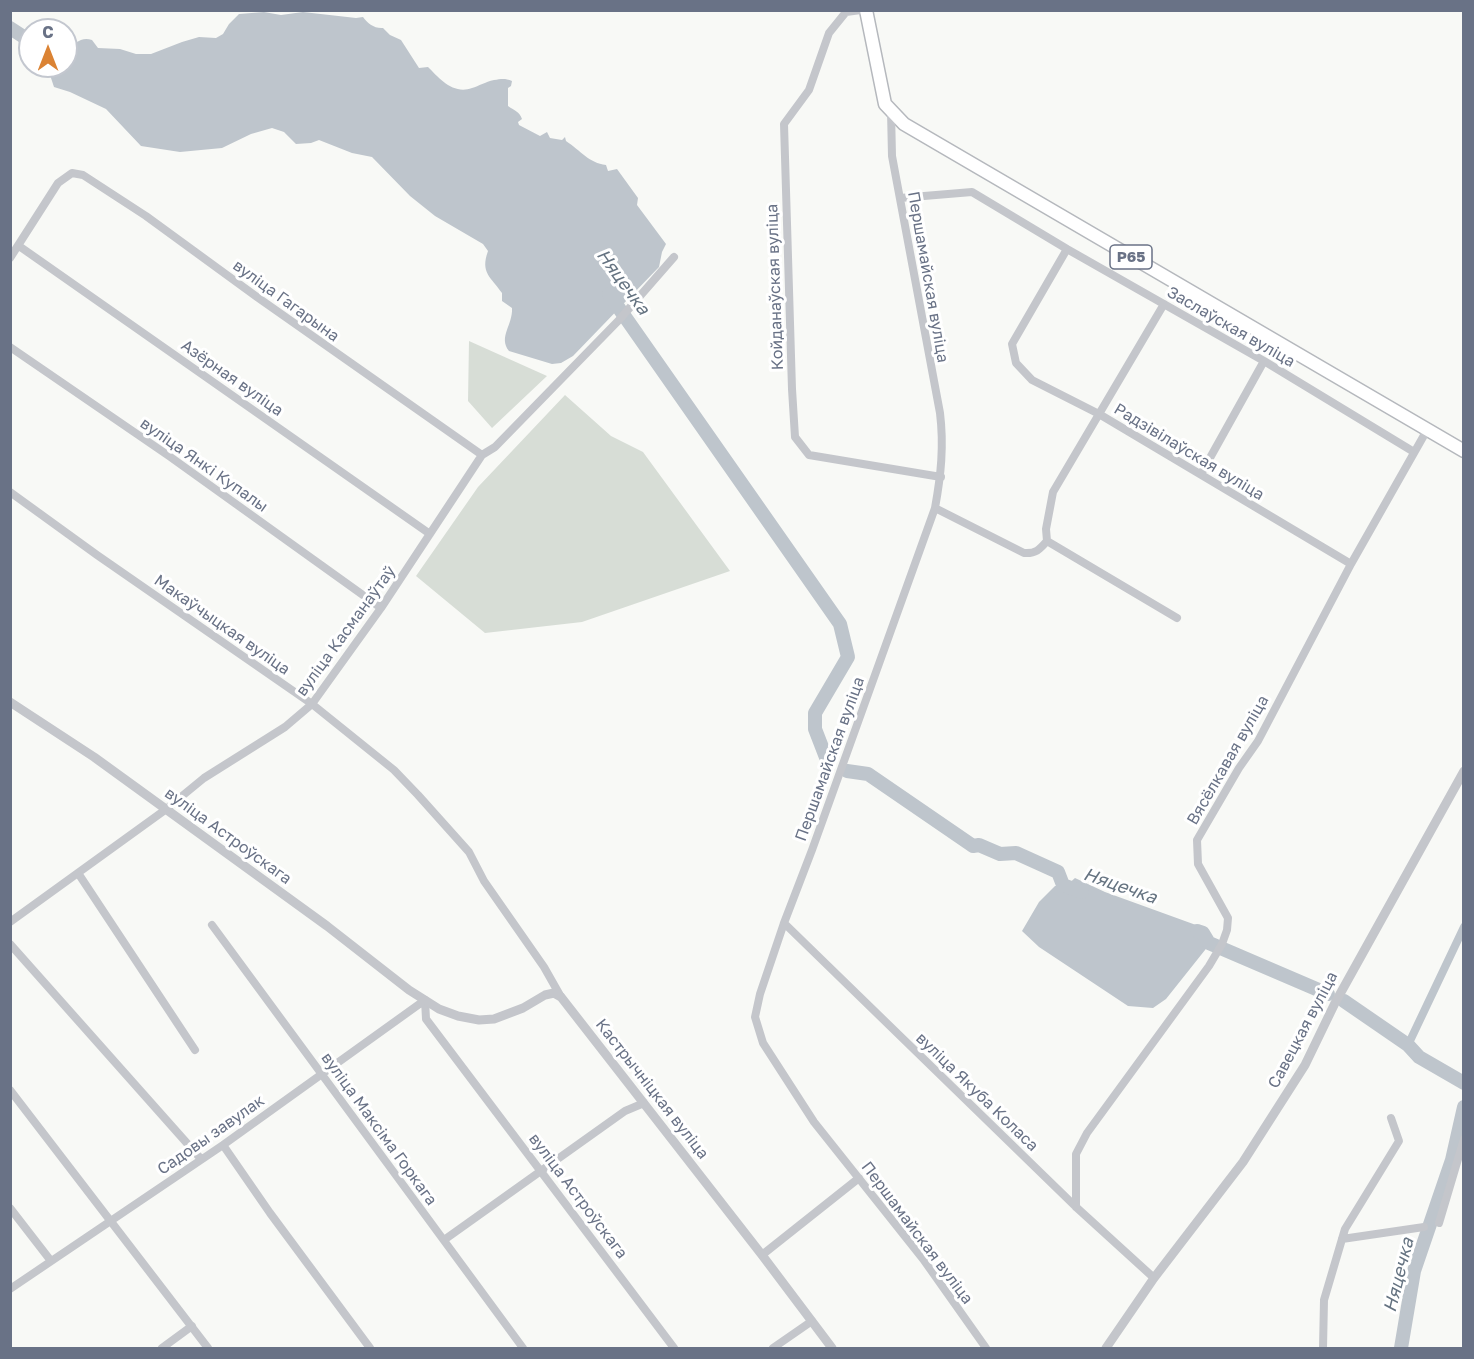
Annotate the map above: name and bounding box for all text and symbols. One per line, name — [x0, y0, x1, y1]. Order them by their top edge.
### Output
north arrow — [18, 18, 78, 78]
text: С — [42, 22, 54, 42]
street label: Першамайская вуліца — [903, 190, 953, 364]
street label: Койданаўская вуліца — [763, 204, 787, 370]
water label: Няцечка — [592, 245, 654, 319]
road number: Р65 — [1110, 245, 1152, 269]
street label: вуліца Гагарына — [229, 256, 343, 346]
street label: Заслаўская вуліца — [1164, 282, 1298, 372]
street label: Азёрная вуліца — [177, 336, 287, 420]
street label: Радзівілаўская вуліца — [1110, 399, 1268, 505]
street label: вуліца Янкі Купалы — [136, 414, 272, 516]
street label: вуліца Касманаўтаў — [292, 562, 400, 700]
street label: Макаўчыцкая вуліца — [150, 571, 294, 679]
street label: Першамайская вуліца — [791, 674, 869, 844]
street label: Вясёлкавая вуліца — [1183, 692, 1273, 828]
street label: вуліца Астроўскага — [161, 784, 295, 888]
water label: Няцечка — [1081, 863, 1159, 909]
street label: Савецкая вуліца — [1264, 968, 1342, 1092]
street label: Кастрычніцкая вуліца — [591, 1015, 713, 1163]
street label: вуліца Якуба Коласа — [912, 1029, 1042, 1155]
street label: вуліца Максіма Горкага — [317, 1049, 441, 1209]
street label: Садовы завулак — [154, 1091, 268, 1179]
street label: вуліца Астроўскага — [525, 1130, 631, 1262]
street label: Першамайская вуліца — [857, 1158, 977, 1308]
water label: Няцечка — [1379, 1236, 1419, 1314]

